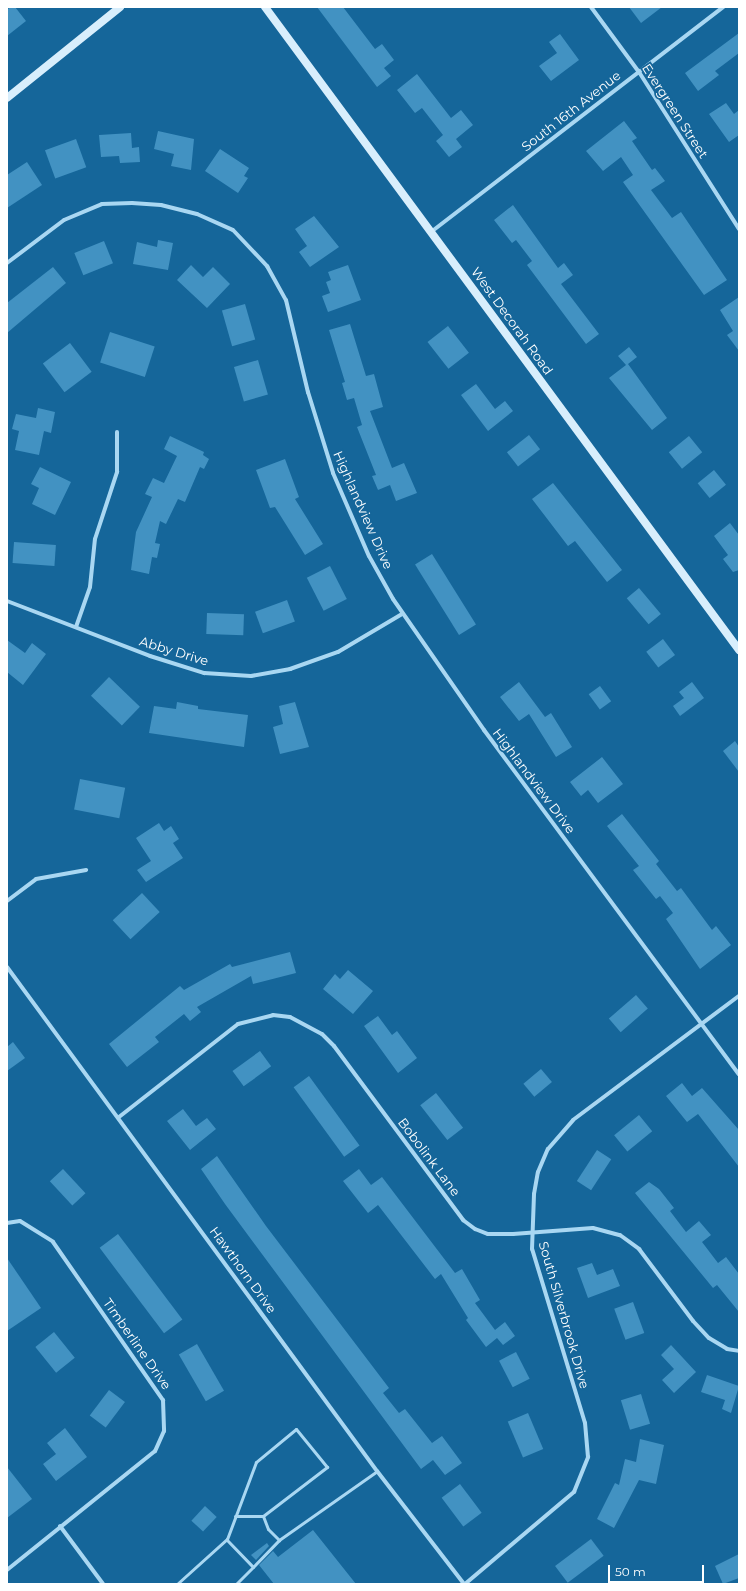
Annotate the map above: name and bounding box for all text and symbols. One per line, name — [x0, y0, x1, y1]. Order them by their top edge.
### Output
street label: Evergreen Street — [639, 61, 711, 161]
street label: South 16th Avenue — [518, 67, 624, 155]
street label: West Decorah Road — [468, 264, 556, 378]
street label: Highlandview Drive — [330, 449, 396, 571]
street label: Abby Drive — [138, 633, 210, 669]
street label: Highlandview Drive — [489, 725, 579, 837]
street label: Bobolink Lane — [395, 1115, 463, 1199]
street label: Hawthorn Drive — [206, 1224, 280, 1316]
street label: South Silverbrook Drive — [535, 1240, 593, 1390]
street label: Timberline Drive — [100, 1295, 174, 1393]
scale bar — [610, 1557, 706, 1583]
text: 50 m — [615, 1564, 646, 1579]

